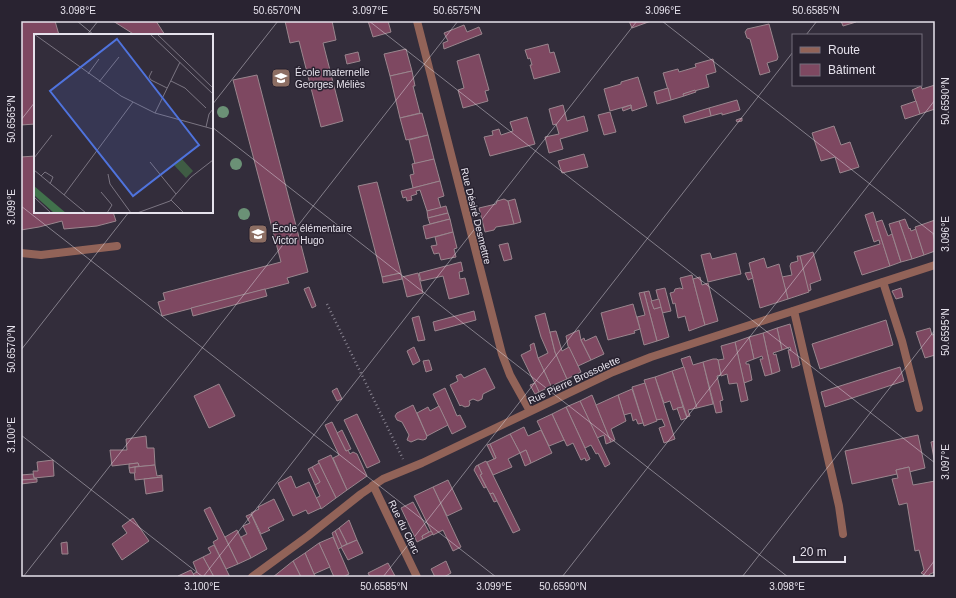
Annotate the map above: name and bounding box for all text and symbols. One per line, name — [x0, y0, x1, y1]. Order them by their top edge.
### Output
text: 3.098°E — [60, 5, 96, 16]
text: 50.6570°N — [253, 5, 301, 16]
text: 3.097°E — [352, 5, 388, 16]
text: 50.6575°N — [433, 5, 481, 16]
text: 3.096°E — [645, 5, 681, 16]
text: 50.6585°N — [792, 5, 840, 16]
inset map — [34, 34, 213, 213]
legend — [792, 34, 922, 86]
text: Route — [828, 43, 860, 57]
text: Bâtiment — [828, 63, 876, 77]
place label: École maternelle Georges Méliès — [295, 66, 370, 90]
school or university icon: École maternelle Georges Méliès — [270, 67, 292, 89]
text: 50.6590°N — [940, 77, 951, 125]
text: 50.6565°N — [6, 95, 17, 143]
street label: Rue Désiré Desmettre — [459, 167, 493, 266]
text: 3.099°E — [6, 189, 17, 225]
text: 3.096°E — [940, 216, 951, 252]
place label: École élémentaire Victor Hugo — [272, 222, 352, 246]
school or university icon: École élémentaire Victor Hugo — [247, 223, 269, 245]
text: 50.6595°N — [940, 308, 951, 356]
text: 50.6570°N — [6, 325, 17, 373]
street label: Rue Pierre Brossolette — [526, 354, 622, 406]
text: 3.100°E — [6, 417, 17, 453]
text: 3.097°E — [940, 444, 951, 480]
street label: Rue du Clerc — [386, 498, 422, 556]
scale bar — [794, 538, 845, 564]
text: 20 m — [800, 545, 827, 559]
text: 3.100°E — [184, 581, 220, 592]
text: 50.6585°N — [360, 581, 408, 592]
text: 3.099°E — [476, 581, 512, 592]
text: 50.6590°N — [539, 581, 587, 592]
text: 3.098°E — [769, 581, 805, 592]

